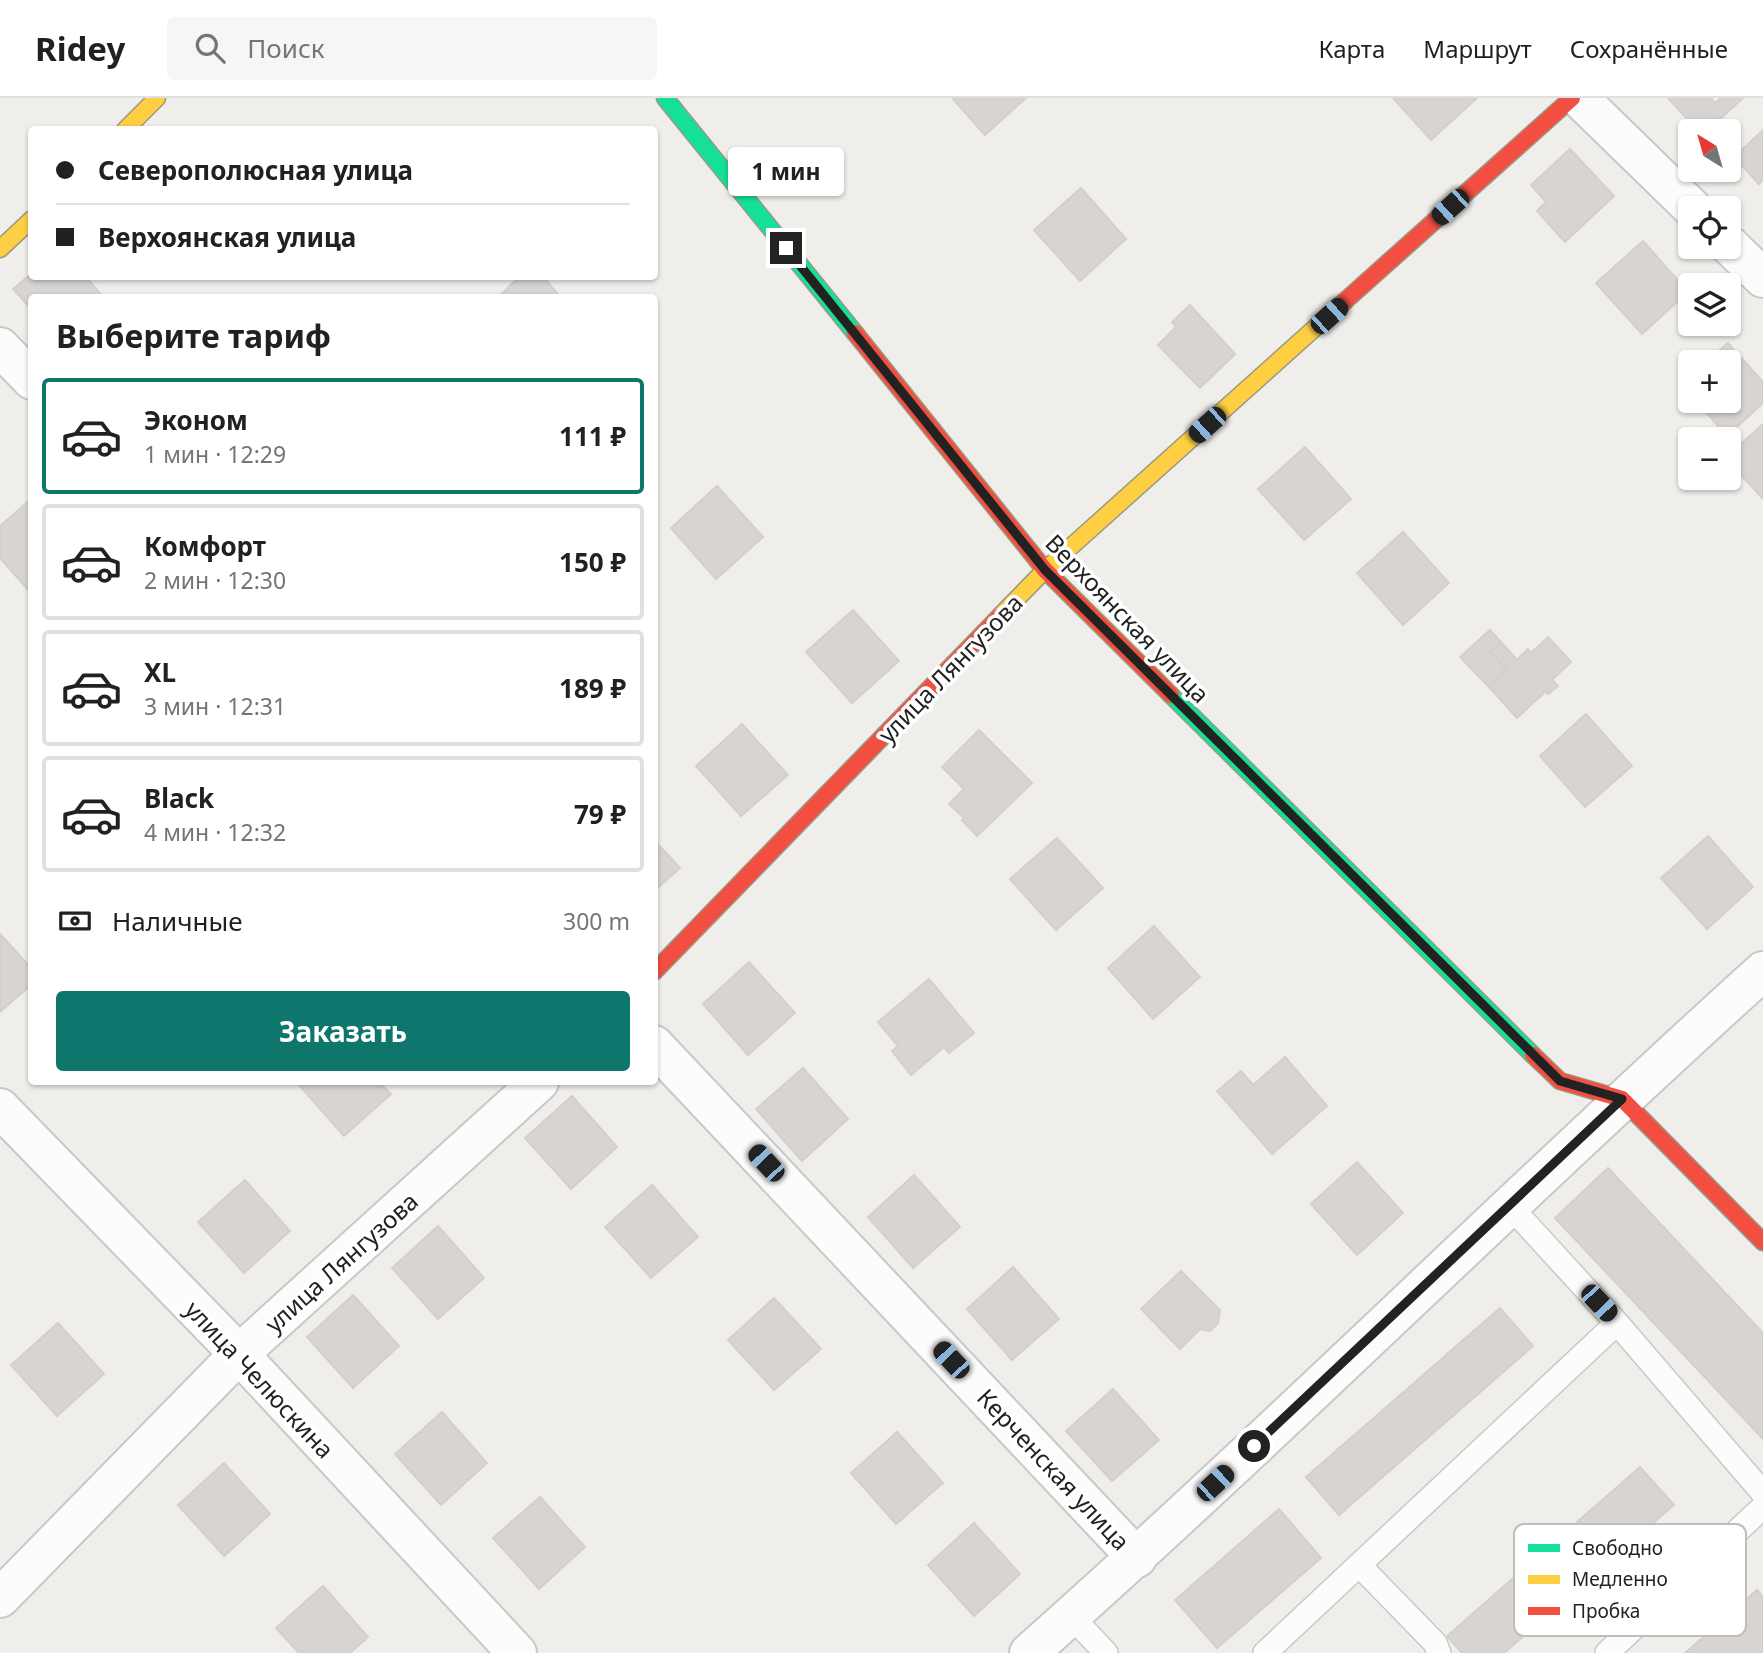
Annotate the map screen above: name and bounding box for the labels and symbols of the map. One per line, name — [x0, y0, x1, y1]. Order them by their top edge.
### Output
north arrow — [1678, 119, 1741, 182]
callout: 1 мин — [728, 146, 844, 195]
car — [1428, 185, 1473, 229]
route end — [770, 232, 802, 264]
car — [1307, 294, 1352, 338]
car — [1185, 403, 1230, 447]
street label: Верхоянская улица — [1039, 526, 1217, 710]
street label: улица Лянгузова — [870, 586, 1030, 750]
car — [744, 1140, 789, 1186]
street label: улица Лянгузова — [257, 1184, 425, 1340]
car — [1577, 1280, 1622, 1326]
street label: улица Челюскина — [178, 1293, 342, 1465]
car — [929, 1337, 974, 1383]
street label: Керченская улица — [970, 1381, 1138, 1557]
route start — [1238, 1430, 1270, 1462]
car — [1193, 1461, 1238, 1505]
legend — [1514, 1524, 1746, 1636]
text: Свободно — [1572, 1535, 1663, 1561]
text: Медленно — [1572, 1566, 1668, 1592]
text: Пробка — [1572, 1598, 1640, 1624]

